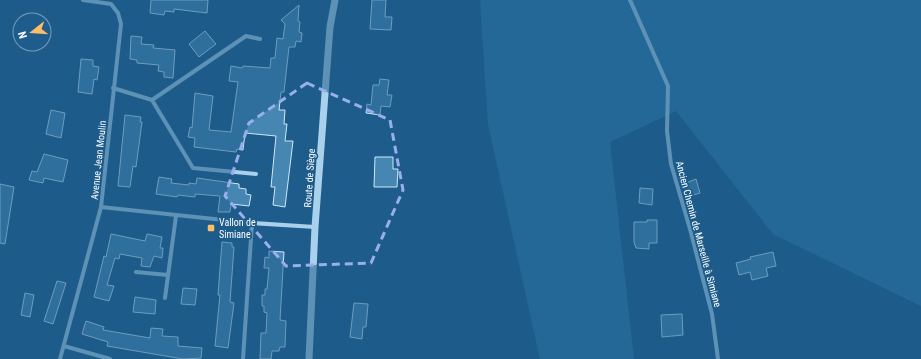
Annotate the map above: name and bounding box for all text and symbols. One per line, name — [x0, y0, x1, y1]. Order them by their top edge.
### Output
north arrow — [12, 12, 52, 52]
text: N — [16, 29, 30, 40]
street label: Avenue Jean Moulin — [89, 120, 108, 200]
street label: Route de Siège — [302, 148, 317, 208]
street label: Ancien Chemin de Marseille à Simiane — [674, 160, 723, 309]
place label: Vallon de Simiane — [219, 217, 256, 240]
marker: Vallon de Simiane — [206, 223, 216, 233]

